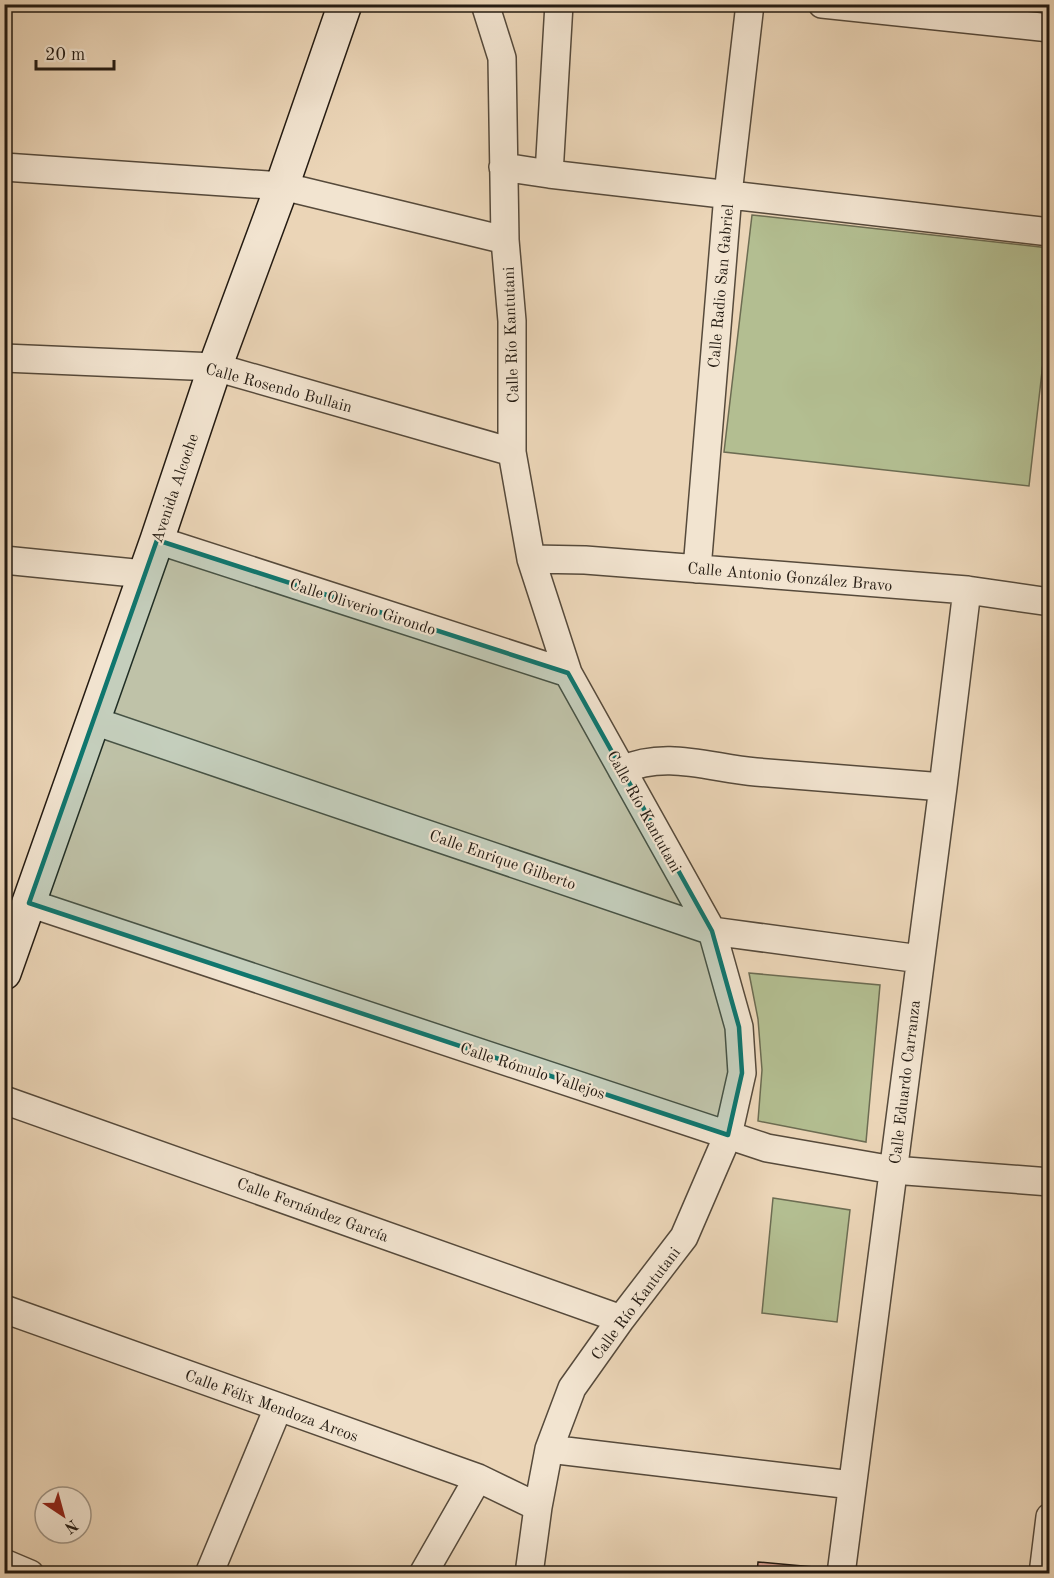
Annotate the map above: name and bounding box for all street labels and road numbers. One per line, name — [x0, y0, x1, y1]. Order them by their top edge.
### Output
street label: Calle Radio San Gabriel — [707, 203, 737, 369]
street label: Calle Río Kantutani — [502, 266, 522, 403]
street label: Calle Rosendo Bullain — [203, 362, 354, 416]
street label: Avenida Alcoche — [150, 432, 202, 545]
street label: Calle Antonio González Bravo — [687, 561, 893, 595]
street label: Calle Oliverio Girondo — [287, 577, 437, 639]
street label: Calle Río Kantutani — [603, 748, 683, 876]
street label: Calle Enrique Gilberto — [427, 828, 578, 894]
street label: Calle Eduardo Carranza — [888, 999, 924, 1165]
street label: Calle Rómulo Vallejos — [458, 1041, 607, 1103]
street label: Calle Fernández García — [234, 1176, 390, 1246]
street label: Calle Río Kantutani — [589, 1245, 684, 1364]
street label: Calle Félix Mendoza Arcos — [182, 1368, 360, 1446]

